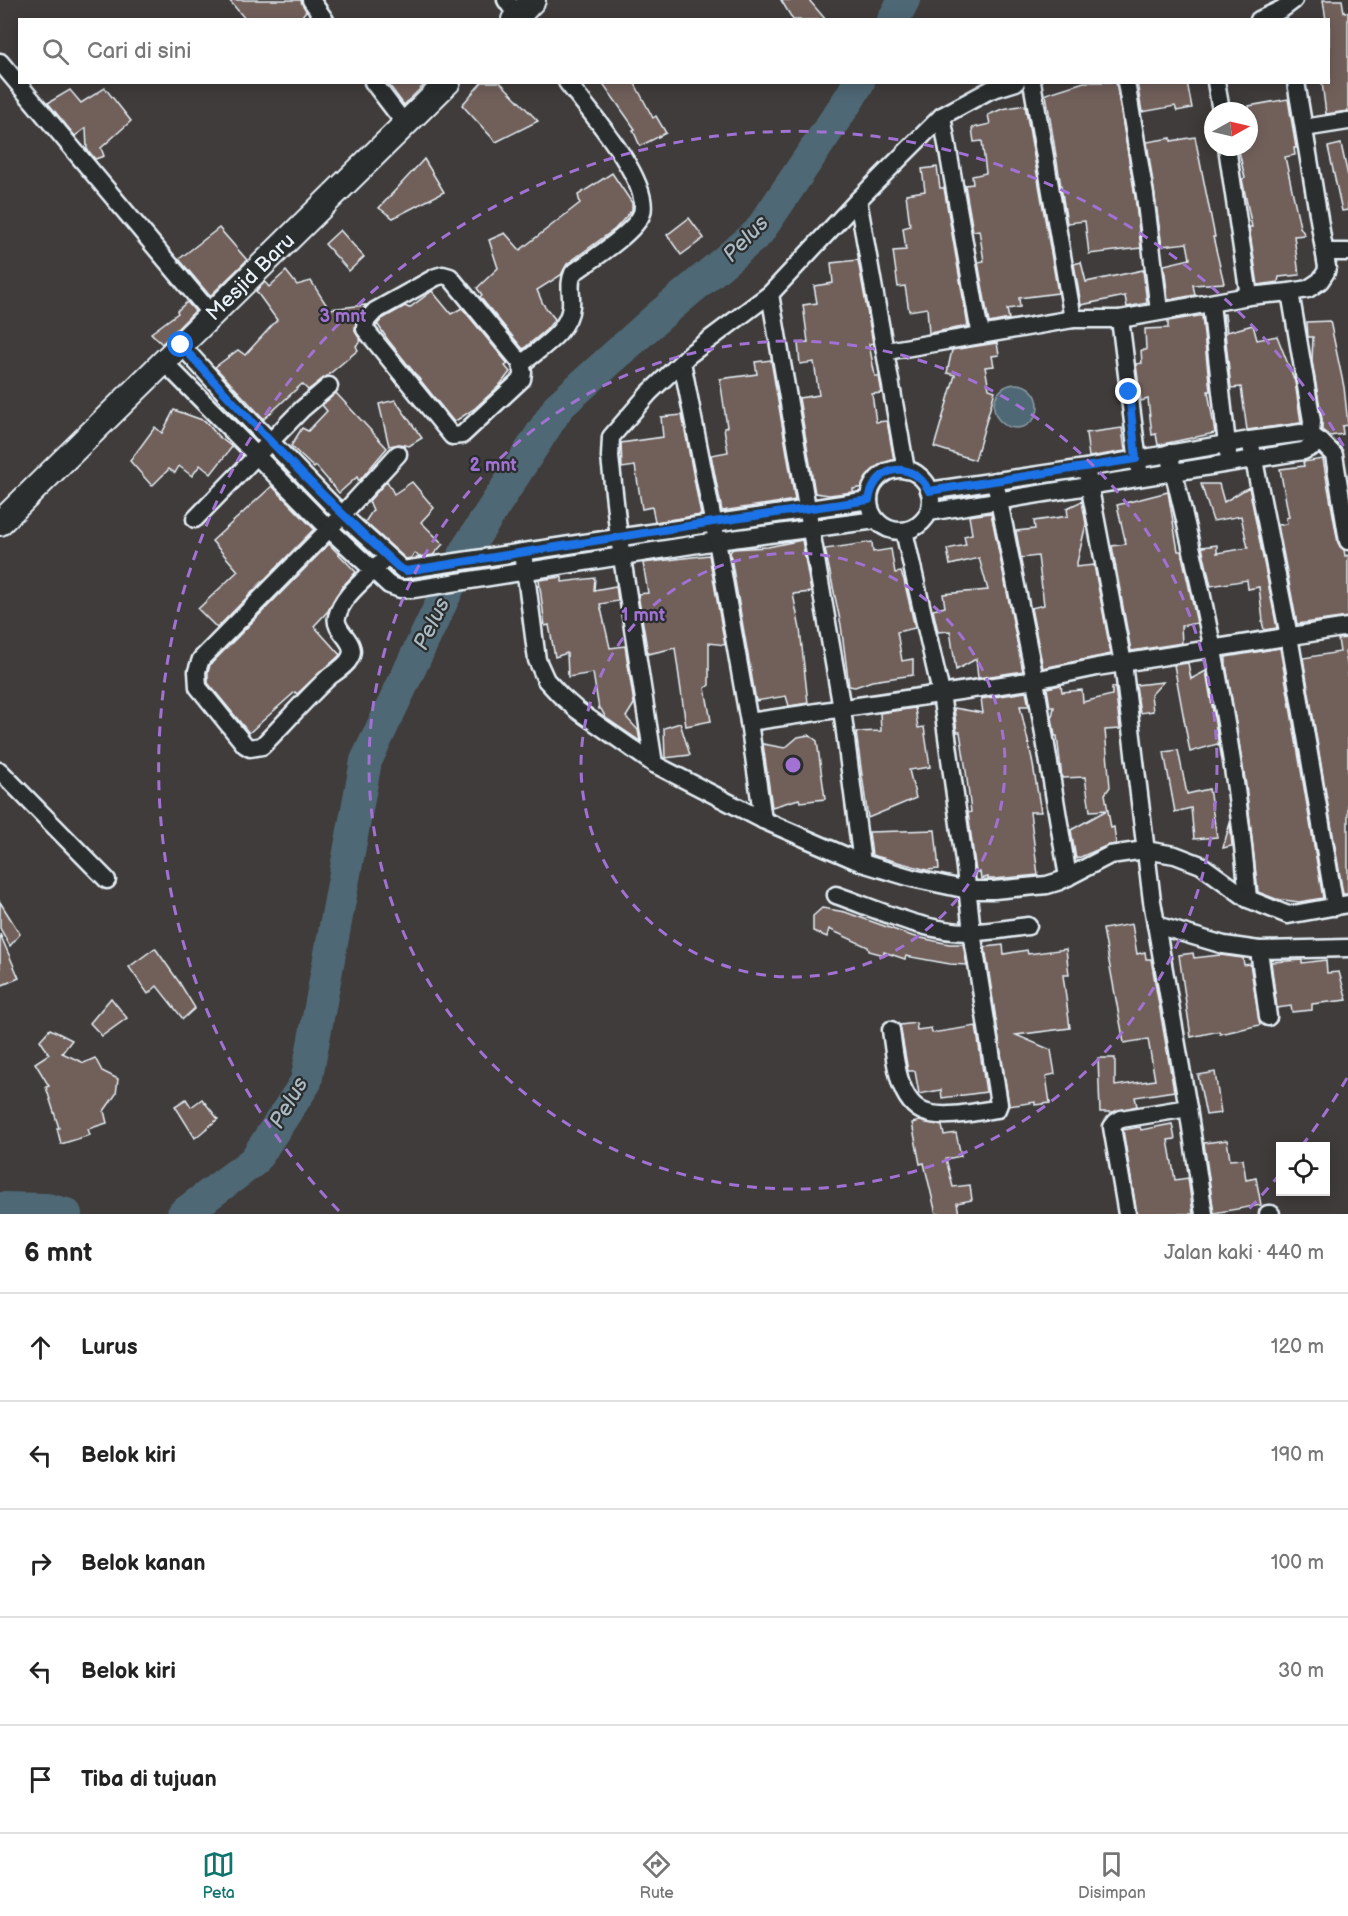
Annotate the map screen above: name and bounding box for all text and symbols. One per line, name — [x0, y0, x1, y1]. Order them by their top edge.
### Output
search box — [18, 18, 1330, 84]
icon: search — [39, 35, 72, 68]
text: Cari di sini — [87, 38, 191, 65]
north arrow — [1204, 102, 1258, 156]
water label: Pelus — [717, 210, 775, 268]
street label: Mesjid Baru — [201, 228, 300, 326]
text: 3 mnt — [320, 306, 366, 327]
route start — [167, 331, 193, 357]
route end — [1115, 378, 1141, 404]
text: 2 mnt — [469, 455, 517, 476]
water label: Pelus — [408, 593, 456, 655]
text: 1 mnt — [621, 605, 665, 626]
centre of rings — [783, 755, 803, 775]
water label: Pelus — [264, 1072, 314, 1133]
map controls — [1276, 1142, 1330, 1196]
button: locate — [1276, 1142, 1330, 1196]
text: 6 mnt — [24, 1238, 92, 1269]
text: Jalan kaki · 440 m — [1164, 1241, 1324, 1265]
icon: ahead — [24, 1331, 57, 1364]
text: Lurus — [81, 1334, 137, 1361]
text: 120 m — [1271, 1335, 1324, 1359]
icon: left — [24, 1439, 57, 1472]
text: Belok kiri — [81, 1442, 176, 1469]
text: 190 m — [1271, 1443, 1324, 1467]
icon: right — [24, 1547, 57, 1580]
text: Belok kanan — [81, 1550, 206, 1577]
text: 100 m — [1271, 1551, 1324, 1575]
icon: left — [24, 1655, 57, 1688]
text: Belok kiri — [81, 1658, 176, 1685]
text: 30 m — [1278, 1659, 1324, 1683]
icon: arrive — [24, 1763, 57, 1796]
text: Tiba di tujuan — [81, 1766, 217, 1793]
tab: Peta — [202, 1848, 235, 1903]
tab: Rute — [640, 1848, 674, 1903]
tab: Disimpan — [1078, 1848, 1146, 1903]

